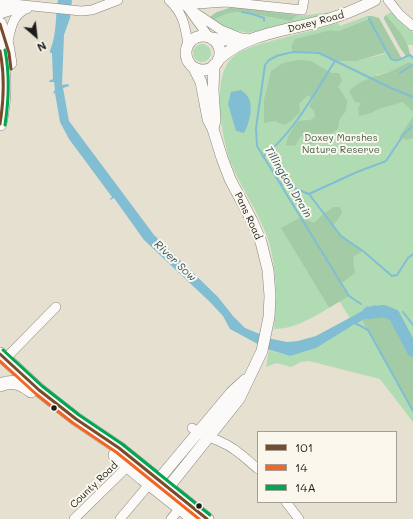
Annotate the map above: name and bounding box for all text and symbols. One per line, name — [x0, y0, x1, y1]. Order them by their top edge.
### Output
street label: Doxey Road — [287, 9, 345, 35]
north arrow — [16, 16, 56, 56]
text: N — [35, 38, 49, 56]
park label: Doxey Marshes Nature Reserve — [302, 132, 380, 156]
water label: Tillington Drain — [261, 144, 315, 220]
street label: Pans Road — [232, 190, 264, 242]
water label: River Sow — [151, 238, 199, 284]
unlabelled marker — [49, 403, 59, 413]
legend — [257, 431, 397, 503]
text: 101 — [295, 439, 313, 455]
street label: County Road — [68, 459, 120, 511]
text: 14 — [295, 459, 307, 475]
text: 14A — [295, 479, 316, 495]
unlabelled marker — [194, 501, 204, 511]

